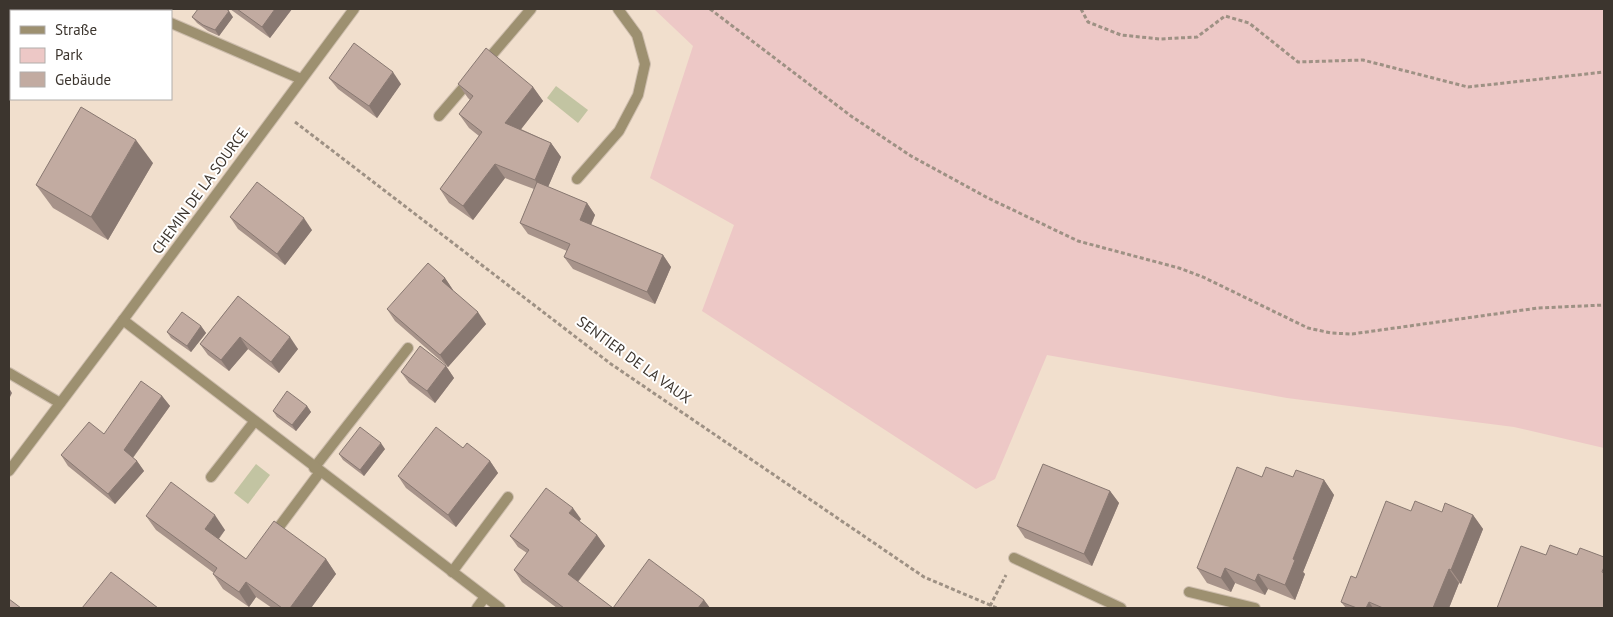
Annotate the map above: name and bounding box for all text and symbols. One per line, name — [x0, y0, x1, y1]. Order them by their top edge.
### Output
legend — [10, 10, 172, 100]
text: Straße — [55, 20, 97, 39]
text: Park — [55, 45, 83, 64]
text: Gebäude — [55, 70, 111, 89]
street label: CHEMIN DE LA SOURCE — [147, 124, 252, 258]
street label: SENTIER DE LA VAUX — [573, 312, 695, 408]

